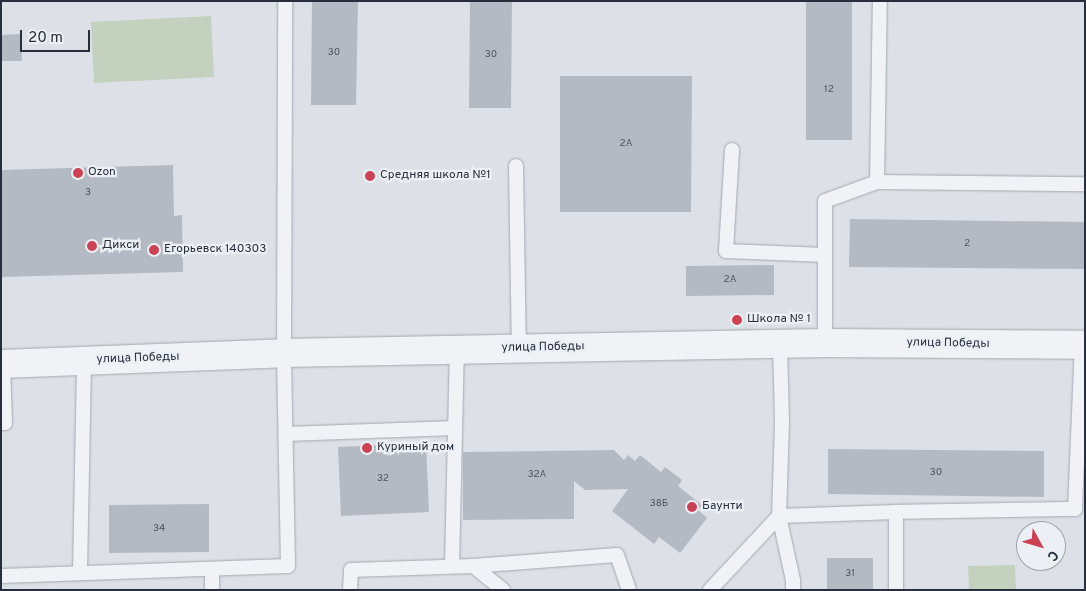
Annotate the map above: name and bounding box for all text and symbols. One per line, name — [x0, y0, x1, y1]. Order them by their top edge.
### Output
scale bar — [22, 20, 92, 52]
text: 20 m — [28, 29, 63, 48]
house number: 30 — [328, 47, 340, 59]
house number: 30 — [485, 49, 497, 61]
house number: 12 — [824, 84, 834, 96]
house number: 2А — [620, 138, 632, 150]
place label: Ozon — [88, 166, 116, 180]
marker: Ozon — [72, 167, 84, 179]
place label: Средняя школа №1 — [380, 169, 491, 183]
marker: Средняя школа №1 — [364, 170, 376, 182]
house number: 3 — [85, 187, 91, 199]
house number: 2 — [964, 238, 970, 250]
place label: Дикси — [102, 239, 139, 253]
marker: Дикси — [86, 240, 98, 252]
place label: Егорьевск 140303 — [164, 243, 267, 257]
marker: Егорьевск 140303 — [148, 244, 160, 256]
house number: 2А — [724, 274, 736, 286]
place label: Школа № 1 — [747, 313, 811, 327]
marker: Школа № 1 — [731, 314, 743, 326]
street label: улица Победы — [906, 336, 990, 352]
street label: улица Победы — [501, 340, 585, 356]
street label: улица Победы — [96, 350, 180, 368]
place label: Куриный дом — [377, 441, 454, 455]
marker: Куриный дом — [361, 442, 373, 454]
house number: 30 — [930, 467, 942, 479]
house number: 32А — [528, 469, 546, 481]
house number: 32 — [377, 473, 389, 485]
house number: 38Б — [650, 498, 668, 510]
place label: Баунти — [702, 500, 742, 514]
marker: Баунти — [686, 501, 698, 513]
north arrow — [1016, 521, 1066, 571]
house number: 34 — [153, 523, 165, 535]
text: С — [1043, 546, 1062, 564]
house number: 31 — [845, 568, 855, 580]

